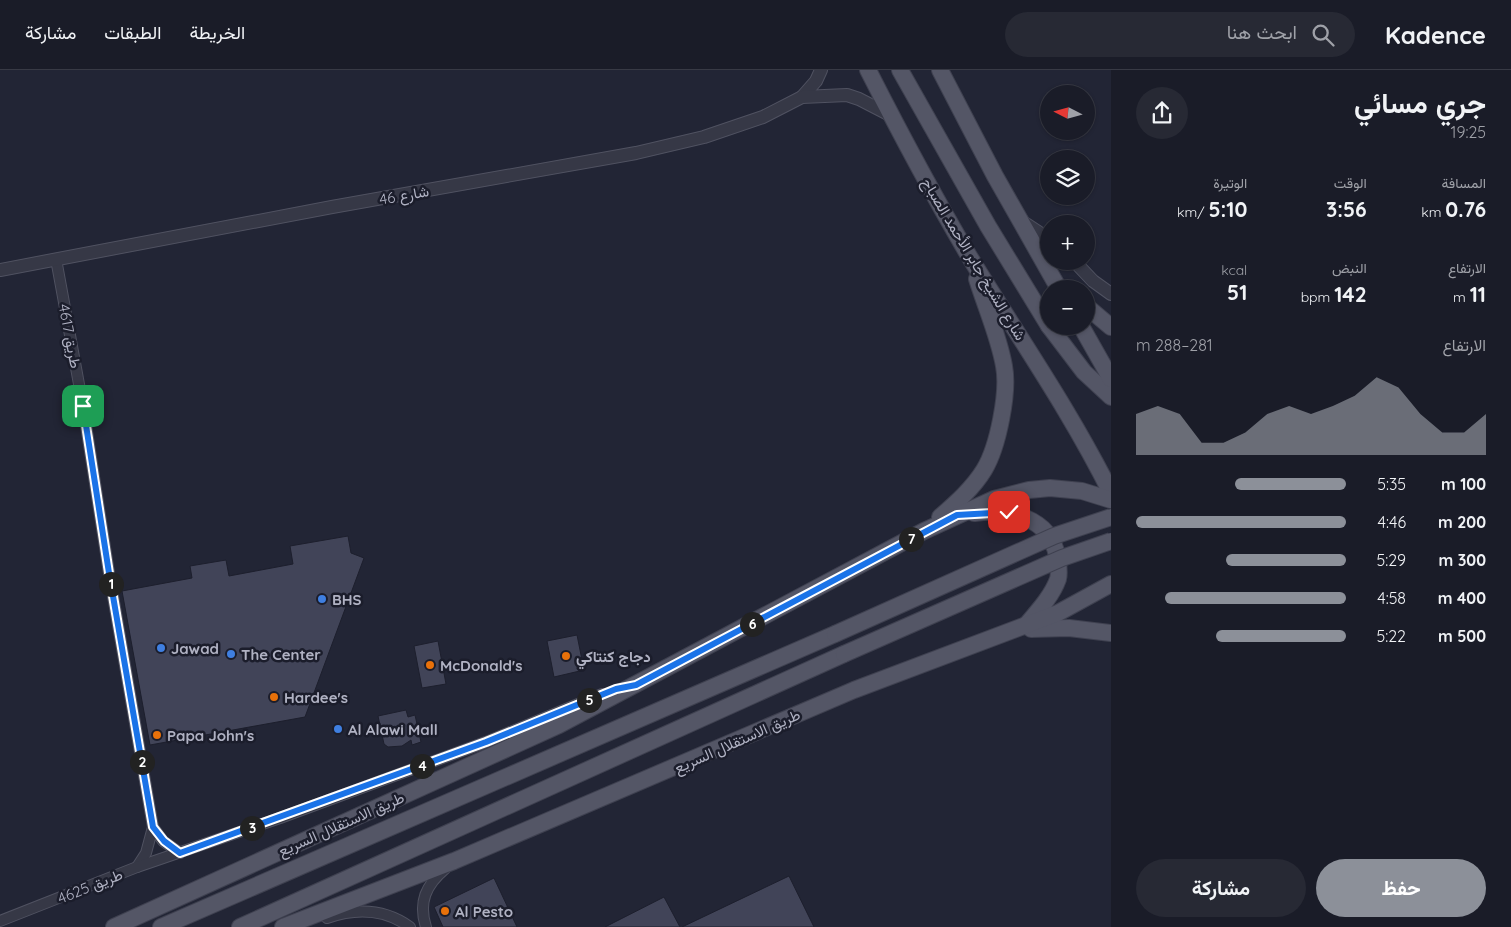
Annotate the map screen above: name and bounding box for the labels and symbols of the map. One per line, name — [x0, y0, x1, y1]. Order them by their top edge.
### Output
north arrow — [1040, 85, 1095, 140]
street label: شارع الشيخ جابر الأحمد الصباح — [916, 174, 1030, 345]
street label: شارع 46 — [378, 181, 431, 211]
street label: طريق 4617 — [53, 302, 86, 370]
pin — [62, 385, 104, 427]
pin — [988, 491, 1030, 533]
pin: 7 — [898, 526, 924, 552]
pin: 1 — [98, 572, 124, 596]
place label: BHS — [332, 590, 362, 609]
marker: BHS — [316, 593, 328, 605]
pin: 6 — [740, 612, 764, 636]
place label: Jawad — [171, 639, 219, 658]
marker: Jawad — [155, 642, 167, 654]
place label: The Center — [241, 645, 321, 664]
place label: دجاج كنتاكي — [576, 647, 651, 670]
marker: The Center — [225, 648, 237, 660]
marker: دجاج كنتاكي — [560, 650, 572, 662]
place label: McDonald's — [440, 656, 522, 675]
marker: McDonald's — [424, 659, 436, 671]
place label: Hardee's — [284, 688, 348, 707]
pin: 5 — [576, 688, 602, 712]
marker: Hardee's — [268, 691, 280, 703]
street label: طريق الاستقلال السريع — [671, 704, 804, 779]
place label: Al Alawi Mall — [348, 720, 438, 739]
marker: Al Alawi Mall — [332, 723, 344, 735]
place label: Papa John's — [167, 726, 254, 745]
marker: Papa John's — [151, 729, 163, 741]
pin: 2 — [130, 750, 154, 774]
pin: 4 — [410, 754, 434, 778]
street label: طريق الاستقلال السريع — [275, 787, 408, 862]
pin: 3 — [240, 816, 264, 840]
street label: طريق 4625 — [55, 864, 126, 909]
place label: Al Pesto — [455, 902, 513, 921]
marker: Al Pesto — [439, 905, 451, 917]

